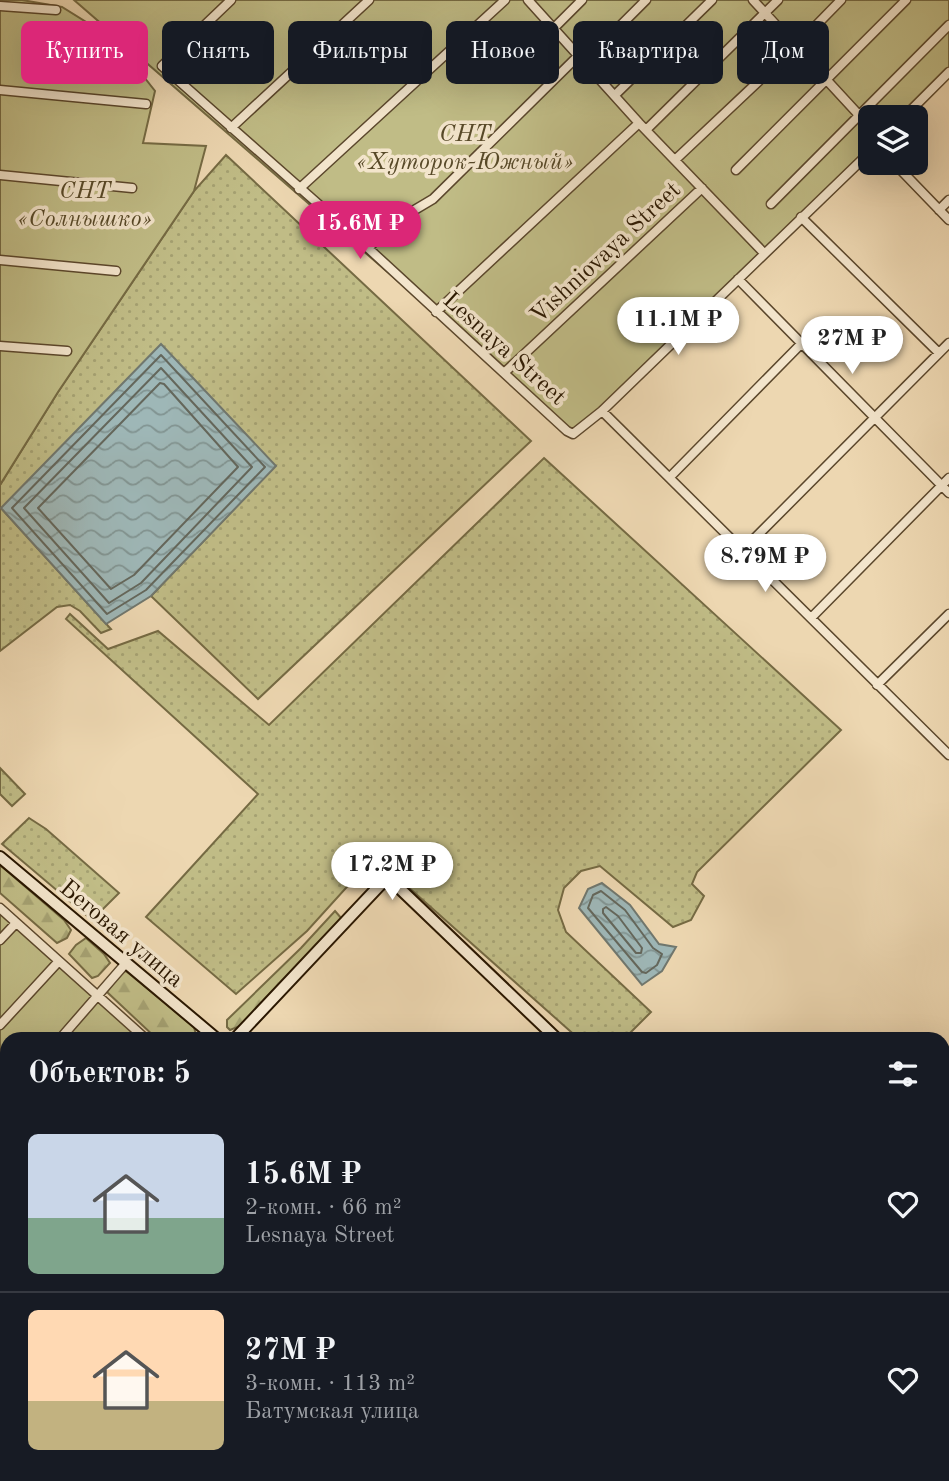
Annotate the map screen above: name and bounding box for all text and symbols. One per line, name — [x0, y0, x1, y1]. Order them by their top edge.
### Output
chip: Купить — [21, 21, 148, 84]
chip: Снять — [162, 21, 274, 84]
chip: Фильтры — [288, 21, 432, 84]
chip: Новое — [446, 21, 559, 84]
chip: Квартира — [573, 21, 723, 84]
chip: Дом — [737, 21, 829, 84]
map controls — [858, 105, 928, 175]
button: layers — [858, 105, 928, 175]
park label: СНТ «Хуторок-Южный» — [356, 123, 574, 175]
street label: Vishniovaya Street — [527, 178, 686, 329]
park label: СНТ «Солнышко» — [18, 180, 152, 232]
pin: 15.6M ₽ — [295, 202, 425, 261]
text: 15.6M ₽ — [315, 212, 405, 235]
street label: Lesnaya Street — [438, 288, 570, 411]
pin: 11.1M ₽ — [613, 298, 743, 357]
text: 11.1M ₽ — [633, 308, 723, 331]
pin: 27M ₽ — [803, 316, 901, 376]
text: 27M ₽ — [817, 327, 887, 350]
pin: 8.79M ₽ — [700, 534, 830, 594]
text: 8.79M ₽ — [720, 545, 810, 568]
pin: 17.2M ₽ — [327, 842, 457, 902]
text: 17.2M ₽ — [347, 853, 437, 876]
street label: Беговая улица — [54, 876, 187, 993]
icon: filters — [884, 1055, 922, 1093]
text: Объектов: 5 — [28, 1059, 191, 1089]
text: 15.6M ₽ — [245, 1160, 362, 1190]
icon: home — [84, 1162, 168, 1246]
icon: heart — [884, 1185, 922, 1223]
text: 2-комн. · 66 m² — [245, 1196, 402, 1219]
text: Lesnaya Street — [245, 1224, 395, 1247]
text: 27M ₽ — [245, 1336, 336, 1366]
icon: home — [84, 1338, 168, 1422]
icon: heart — [884, 1361, 922, 1399]
text: 3-комн. · 113 m² — [245, 1372, 415, 1395]
text: Батумская улица — [245, 1400, 419, 1423]

